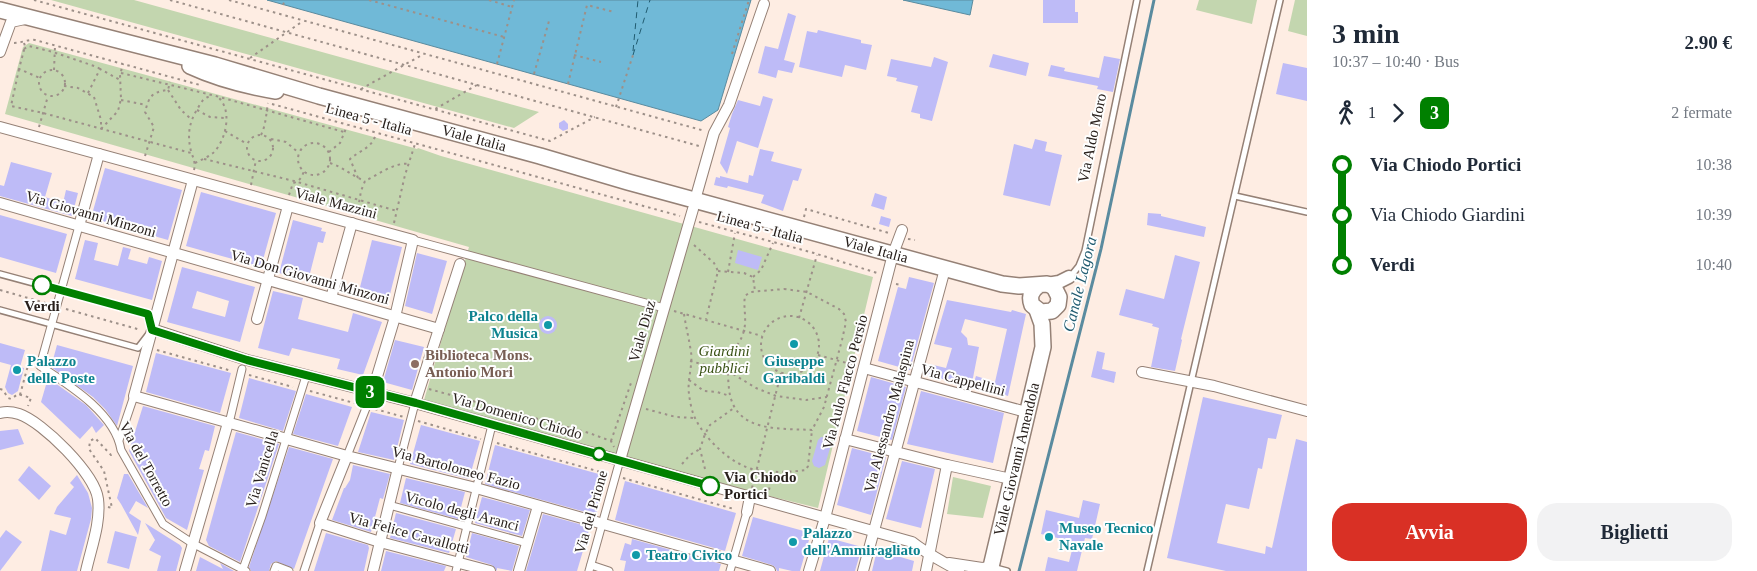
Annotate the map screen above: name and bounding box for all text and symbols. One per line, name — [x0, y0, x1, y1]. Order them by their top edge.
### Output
text: 3 min — [1332, 18, 1400, 49]
text: 2.90 € — [1685, 32, 1732, 53]
text: 10:37 – 10:40 · Bus — [1332, 53, 1459, 70]
street label: Via Aldo Moro — [1075, 92, 1109, 184]
icon: walk — [1332, 99, 1360, 127]
icon: forward — [1384, 99, 1412, 127]
street label: Linea 5 - Italia — [324, 100, 414, 138]
text: 3 — [1430, 103, 1439, 123]
text: 1 — [1368, 104, 1376, 121]
text: 2 fermate — [1671, 104, 1732, 121]
street label: Viale Italia — [440, 122, 508, 155]
text: Via Chiodo Portici — [1370, 154, 1521, 175]
text: 10:38 — [1696, 156, 1732, 173]
street label: Viale Mazzini — [293, 184, 379, 222]
street label: Via Giovanni Minzoni — [24, 188, 158, 240]
text: Via Chiodo Giardini — [1370, 204, 1525, 225]
text: 10:39 — [1696, 206, 1732, 223]
street label: Linea 5 - Italia — [715, 208, 805, 246]
street label: Viale Italia — [842, 233, 910, 266]
water label: Canale Lagora — [1059, 235, 1100, 334]
street label: Via Don Giovanni Minzoni — [229, 247, 391, 307]
text: Verdi — [1370, 254, 1415, 275]
text: 10:40 — [1696, 256, 1732, 273]
marker: Verdi — [32, 275, 52, 295]
place label: Verdi — [24, 298, 60, 314]
street label: Viale Diaz — [626, 298, 659, 364]
place label: Palco della Musica — [468, 308, 538, 341]
street label: Via Aulo Flacco Persio — [819, 313, 871, 451]
marker: Palco della Musica — [542, 319, 554, 331]
marker: Giuseppe Garibaldi — [788, 338, 800, 350]
street label: Via Alessandro Malaspina — [861, 338, 917, 494]
park label: Giardini pubblici — [698, 343, 750, 376]
place label: Biblioteca Mons. Antonio Mori — [425, 347, 533, 380]
place label: Palazzo delle Poste — [27, 353, 95, 386]
place label: Giuseppe Garibaldi — [763, 353, 825, 386]
marker: Biblioteca Mons. Antonio Mori — [409, 358, 421, 370]
street label: Via Cappellini — [919, 361, 1007, 399]
marker: Palazzo delle Poste — [11, 364, 23, 376]
line badge: 3 — [354, 376, 386, 408]
street label: Viale Giovanni Amendola — [991, 381, 1042, 537]
text: 3 — [366, 382, 375, 402]
street label: Via Domenico Chiodo — [450, 390, 584, 442]
street label: Via del Torretto — [116, 419, 176, 509]
street label: Via Vanicella — [243, 428, 281, 510]
street label: Via Bartolomeo Fazio — [390, 443, 522, 493]
unlabelled marker — [592, 447, 606, 461]
street label: Via del Prione — [571, 468, 611, 555]
place label: Via Chiodo Portici — [724, 469, 796, 502]
marker: Via Chiodo Portici — [700, 476, 720, 496]
street label: Vicolo degli Aranci — [403, 488, 521, 534]
button: Avvia — [1332, 503, 1527, 561]
button: Biglietti — [1537, 503, 1732, 561]
street label: Via Felice Cavallotti — [347, 509, 471, 557]
place label: Museo Tecnico Navale — [1059, 520, 1154, 553]
place label: Palazzo dell'Ammiragliato — [803, 525, 920, 558]
marker: Museo Tecnico Navale — [1043, 531, 1055, 543]
marker: Palazzo dell'Ammiragliato — [787, 536, 799, 548]
place label: Teatro Civico — [646, 547, 732, 563]
marker: Teatro Civico — [630, 549, 642, 561]

